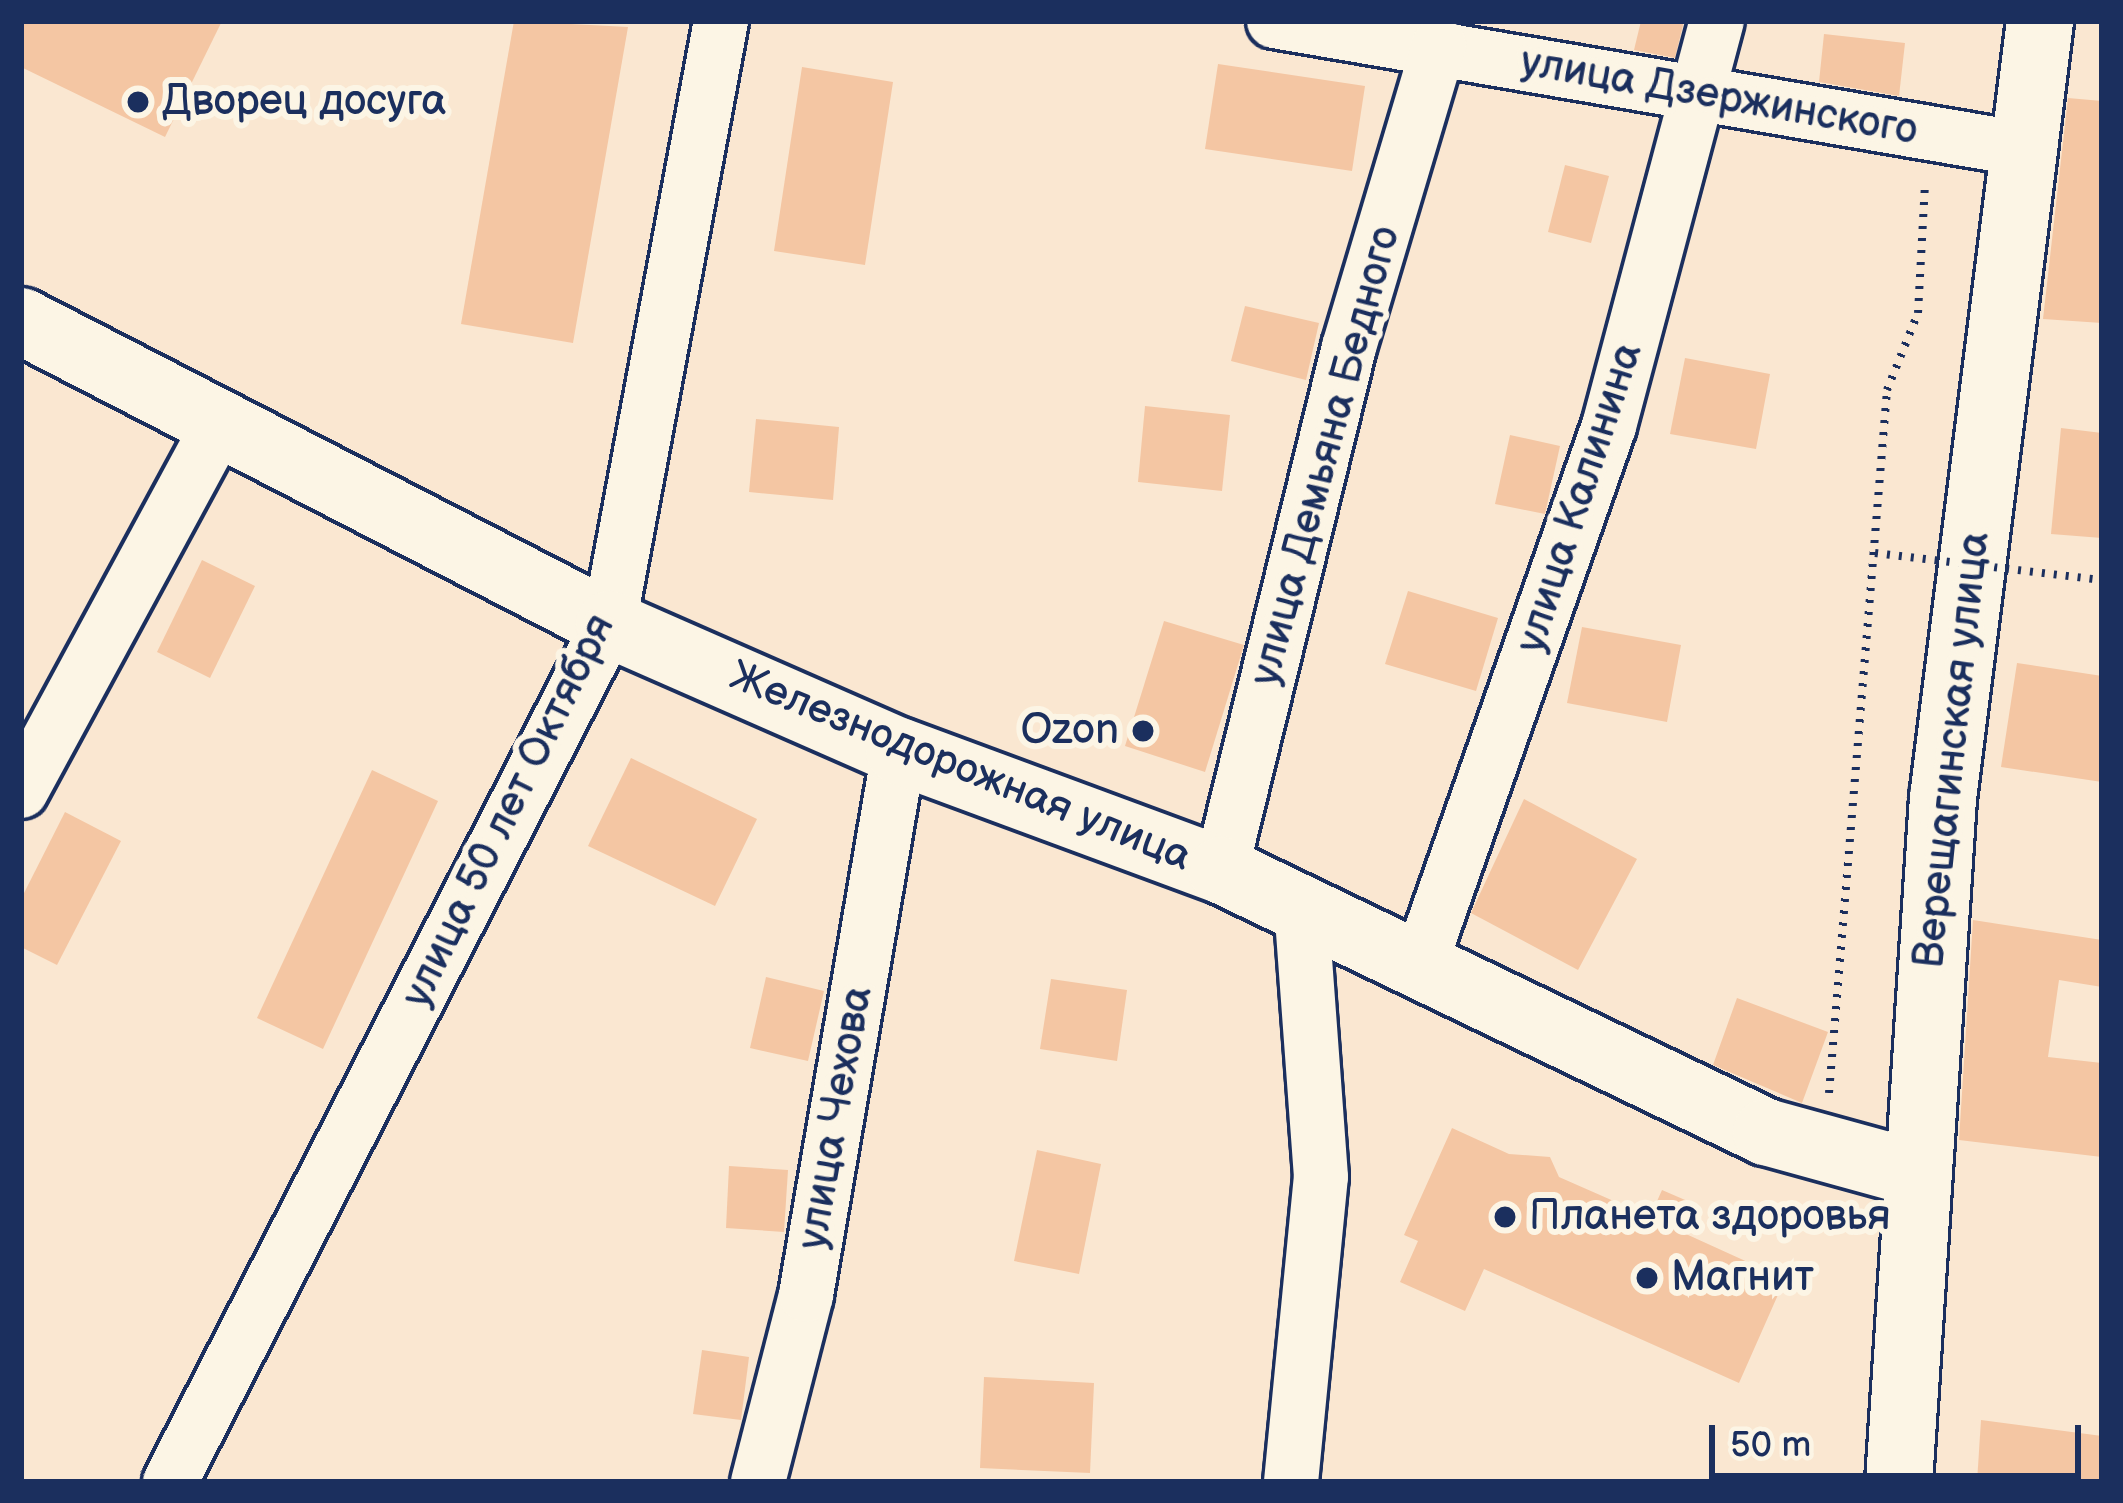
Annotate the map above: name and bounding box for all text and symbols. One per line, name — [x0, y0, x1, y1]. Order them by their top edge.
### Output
street label: улица Дзержинского — [1517, 37, 1921, 157]
place label: Дворец досуга — [162, 77, 446, 127]
marker: Дворец досуга — [125, 89, 151, 115]
street label: улица Демьяна Бедного — [1240, 221, 1412, 691]
street label: улица Калинина — [1506, 337, 1654, 659]
street label: Верещагинская улица — [1905, 530, 2001, 970]
street label: улица 50 лет Октября — [392, 606, 626, 1016]
street label: Железнодорожная улица — [722, 651, 1198, 883]
place label: Ozon — [1021, 706, 1119, 756]
marker: Ozon — [1130, 718, 1156, 744]
street label: улица Чехова — [788, 983, 884, 1253]
place label: Планета здоровья — [1529, 1192, 1890, 1242]
marker: Планета здоровья — [1492, 1204, 1518, 1230]
place label: Магнит — [1671, 1253, 1814, 1303]
marker: Магнит — [1634, 1265, 1660, 1291]
scale bar — [1715, 1401, 2087, 1475]
text: 50 m — [1730, 1424, 1811, 1467]

